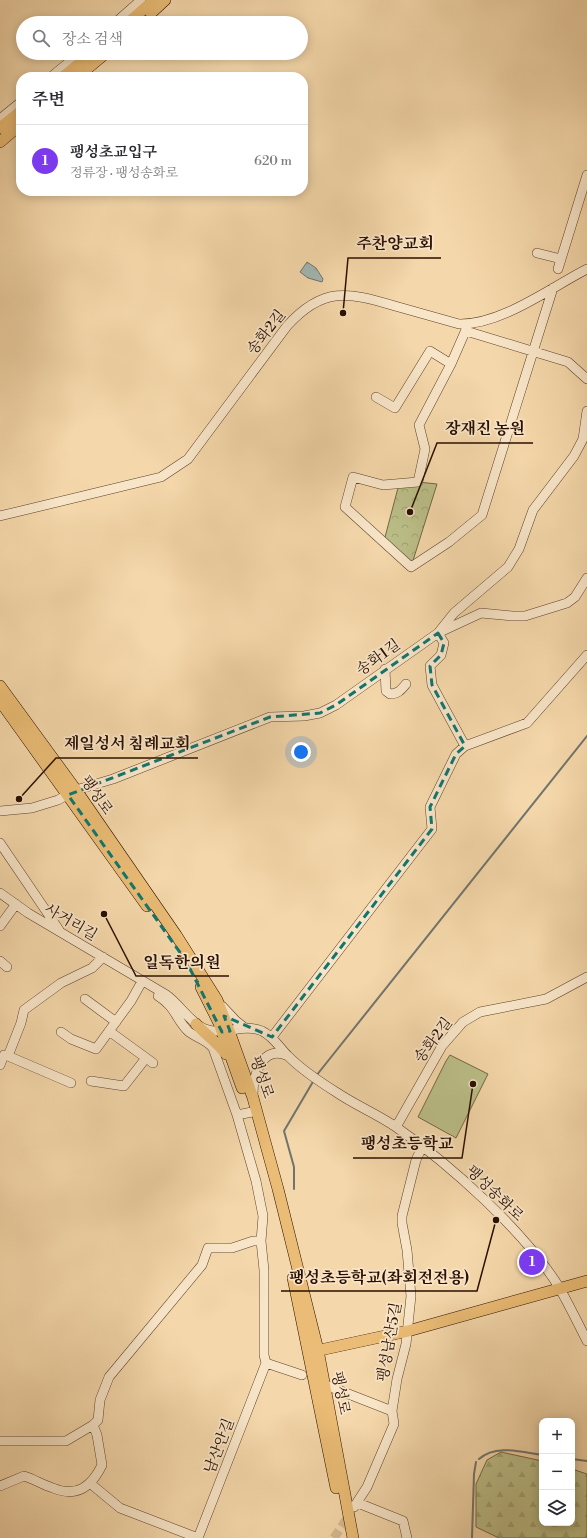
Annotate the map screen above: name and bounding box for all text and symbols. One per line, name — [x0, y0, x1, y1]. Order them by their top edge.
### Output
search box — [16, 16, 308, 60]
icon: search — [30, 27, 52, 49]
text: 장소 검색 — [62, 30, 123, 49]
text: 주변 — [32, 89, 65, 111]
text: 팽성초교입구 — [70, 143, 157, 162]
text: 1 — [42, 153, 48, 169]
text: 620 m — [254, 153, 292, 169]
text: 정류장 · 팽성송화로 — [70, 165, 178, 181]
callout: 주찬양교회 — [348, 230, 441, 258]
text: 주찬양교회 — [356, 234, 434, 254]
street label: 송화2길 — [243, 306, 290, 359]
callout: 장재진 농원 — [437, 415, 533, 443]
text: 장재진 농원 — [445, 419, 525, 439]
street label: 송화1길 — [353, 635, 404, 680]
callout: 제일성서 침례교회 — [56, 730, 198, 758]
text: 제일성서 침례교회 — [64, 734, 190, 754]
your location — [291, 742, 311, 762]
street label: 팽성로 — [76, 772, 117, 819]
street label: 사거리길 — [41, 900, 101, 945]
callout: 일독한의원 — [136, 948, 229, 976]
text: 일독한의원 — [143, 953, 221, 973]
street label: 송화2길 — [410, 1014, 457, 1067]
street label: 팽성로 — [245, 1054, 278, 1101]
callout: 팽성초등학교 — [353, 1130, 462, 1158]
text: 팽성초등학교 — [361, 1134, 454, 1154]
street label: 팽성송화로 — [462, 1161, 528, 1226]
pin: 1 — [519, 1247, 545, 1277]
callout: 팽성초등학교(좌회전전용) — [281, 1263, 477, 1291]
text: 팽성초등학교(좌회전전용) — [289, 1268, 469, 1288]
street label: 팽성남산5길 — [373, 1301, 406, 1383]
street label: 팽성로 — [327, 1370, 354, 1417]
street label: 남산안길 — [200, 1416, 239, 1477]
map controls — [539, 1418, 575, 1526]
button: + — [539, 1418, 575, 1454]
button: − — [539, 1454, 575, 1490]
button: layers — [539, 1490, 575, 1526]

